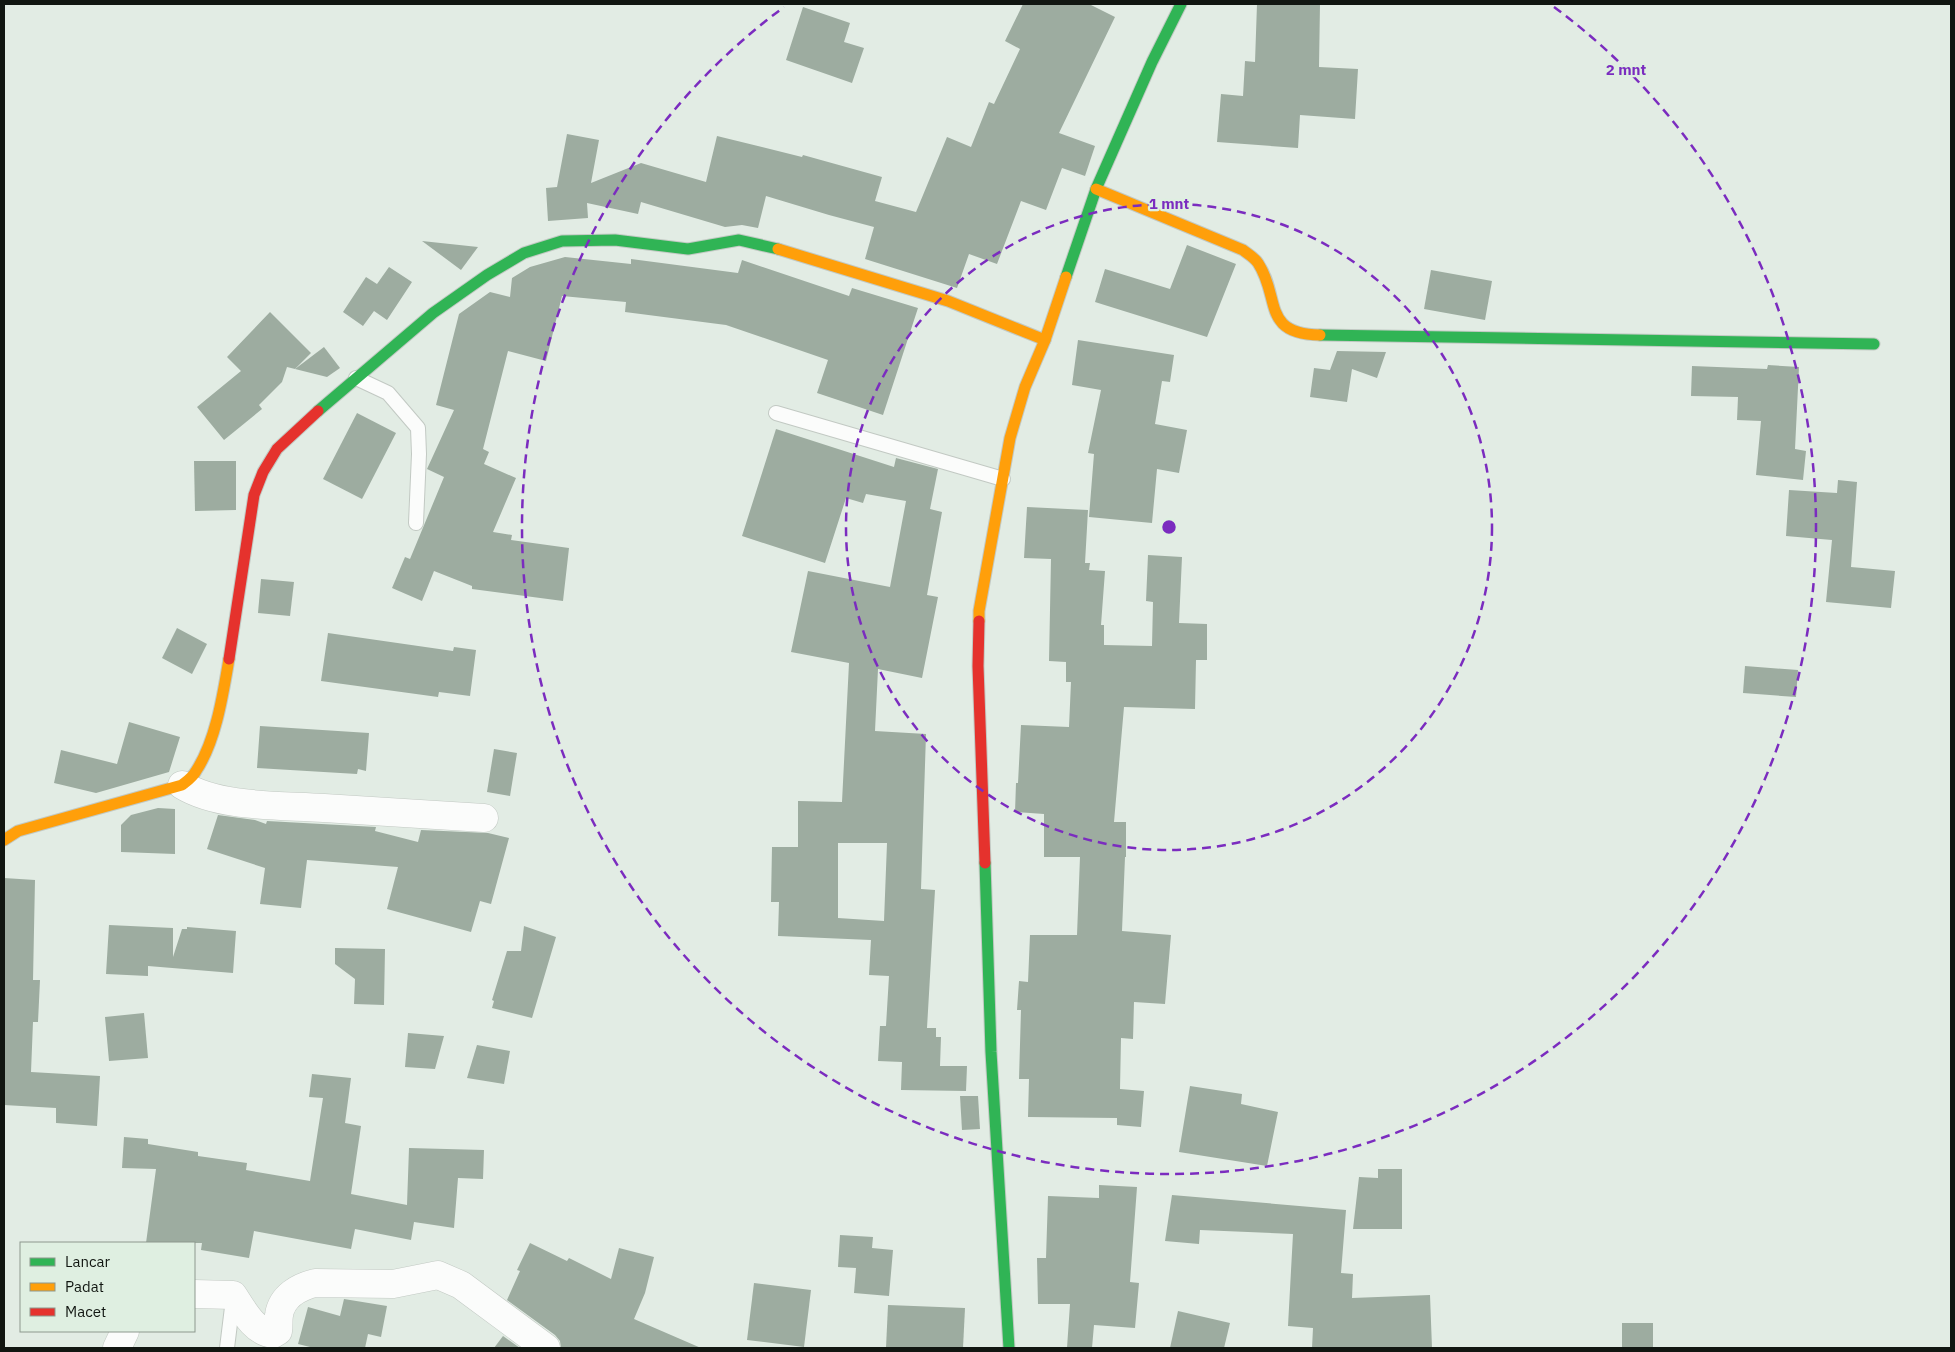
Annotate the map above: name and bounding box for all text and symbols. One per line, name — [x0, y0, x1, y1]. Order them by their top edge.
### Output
text: 2 mnt — [1606, 60, 1647, 79]
text: 1 mnt — [1149, 194, 1190, 213]
centre of rings — [1160, 518, 1178, 536]
legend — [20, 1242, 195, 1332]
text: Lancar — [65, 1252, 111, 1271]
text: Padat — [65, 1277, 104, 1296]
text: Macet — [65, 1302, 106, 1321]

